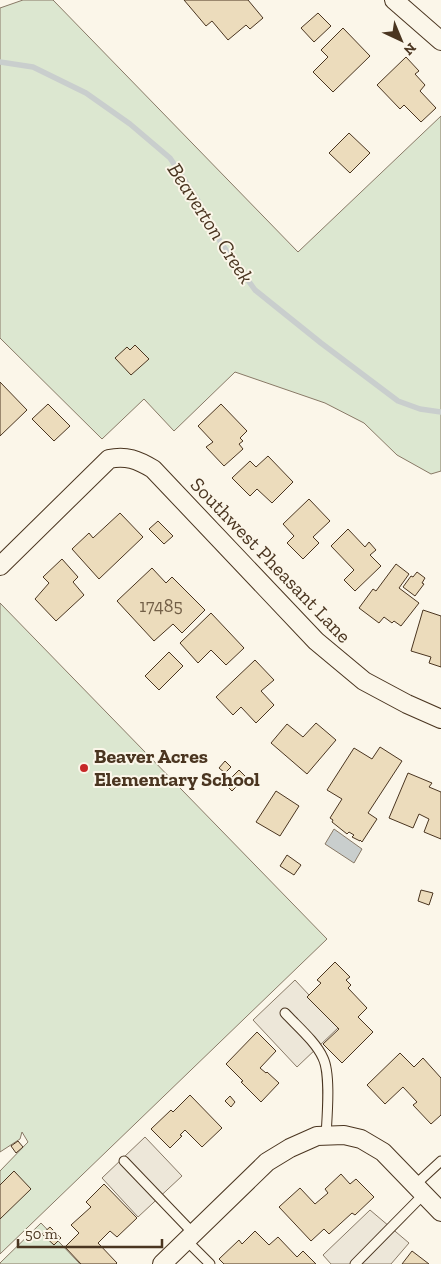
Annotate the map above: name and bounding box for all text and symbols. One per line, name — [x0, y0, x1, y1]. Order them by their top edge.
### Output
north arrow — [376, 15, 426, 65]
text: N — [400, 39, 419, 59]
water label: Beaverton Creek — [163, 158, 259, 288]
street label: Southwest Pheasant Lane — [186, 472, 356, 648]
house number: 17485 — [139, 595, 183, 617]
place label: Beaver Acres Elementary School — [94, 744, 260, 791]
marker: Beaver Acres Elementary School — [78, 762, 90, 774]
scale bar — [18, 1216, 161, 1248]
text: 50 m — [25, 1225, 58, 1243]

